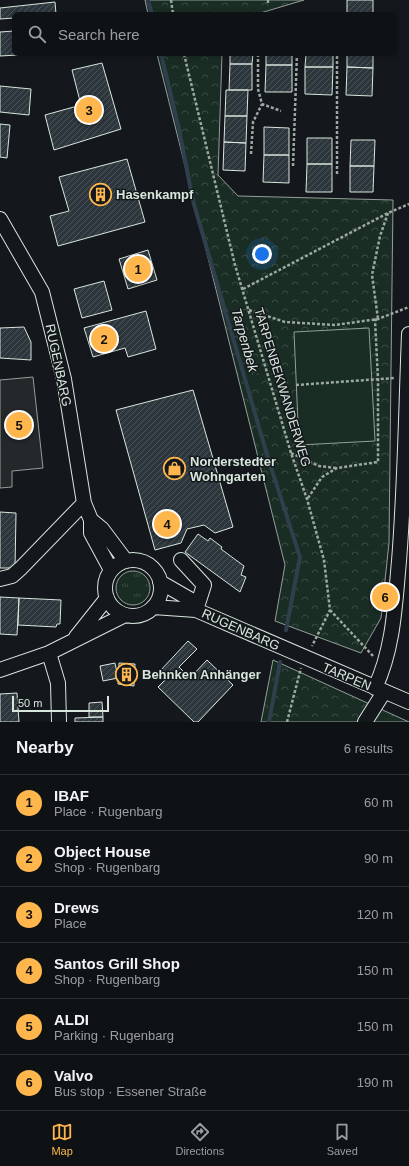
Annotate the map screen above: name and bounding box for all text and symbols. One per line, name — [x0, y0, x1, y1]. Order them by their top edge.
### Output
search box — [12, 12, 397, 56]
icon: search — [26, 23, 48, 45]
text: Search here — [58, 26, 140, 43]
pin: 3 — [76, 95, 102, 125]
building icon: Hasenkampf — [88, 181, 114, 207]
place label: Hasenkampf — [116, 187, 194, 202]
your location — [252, 244, 272, 264]
pin: 1 — [125, 254, 151, 284]
water label: Tarpenbek — [228, 306, 262, 375]
street label: TARPENBEKWANDERWEG — [251, 306, 314, 469]
street label: RUGENBARG — [42, 323, 75, 408]
pin: 2 — [91, 324, 117, 354]
pin: 5 — [6, 410, 32, 440]
place label: Norderstedter Wohngarten — [190, 454, 276, 484]
shop icon: Norderstedter Wohngarten — [161, 455, 187, 481]
pin: 4 — [154, 509, 180, 539]
pin: 6 — [372, 582, 398, 612]
street label: RUGENBARG — [199, 606, 282, 653]
street label: TARPEN — [320, 659, 374, 693]
building icon: Behnken Anhänger — [114, 661, 140, 687]
place label: Behnken Anhänger — [142, 667, 261, 682]
scale bar — [12, 694, 109, 713]
text: 50 m — [18, 697, 42, 709]
text: Nearby — [16, 738, 74, 757]
text: 6 results — [344, 741, 393, 756]
text: IBAF — [54, 787, 89, 804]
text: 1 — [25, 795, 33, 810]
text: 60 m — [364, 795, 393, 810]
text: Place · Rugenbarg — [54, 804, 162, 819]
text: Object House — [54, 843, 151, 860]
text: 2 — [25, 851, 33, 866]
text: 90 m — [364, 851, 393, 866]
text: Shop · Rugenbarg — [54, 860, 160, 875]
text: Drews — [54, 899, 99, 916]
text: 3 — [25, 907, 33, 922]
text: 120 m — [357, 907, 393, 922]
text: Place — [54, 916, 87, 931]
text: Santos Grill Shop — [54, 955, 180, 972]
text: 4 — [25, 963, 33, 978]
text: 150 m — [357, 963, 393, 978]
text: Shop · Rugenbarg — [54, 972, 160, 987]
text: ALDI — [54, 1011, 89, 1028]
text: 5 — [25, 1019, 33, 1034]
text: 150 m — [357, 1019, 393, 1034]
text: Parking · Rugenbarg — [54, 1028, 174, 1043]
text: Valvo — [54, 1067, 93, 1084]
text: 6 — [25, 1075, 33, 1090]
text: 190 m — [357, 1075, 393, 1090]
text: Bus stop · Essener Straße — [54, 1084, 206, 1099]
tab: Map — [51, 1121, 73, 1157]
tab: Directions — [175, 1121, 224, 1157]
tab: Saved — [327, 1121, 358, 1157]

